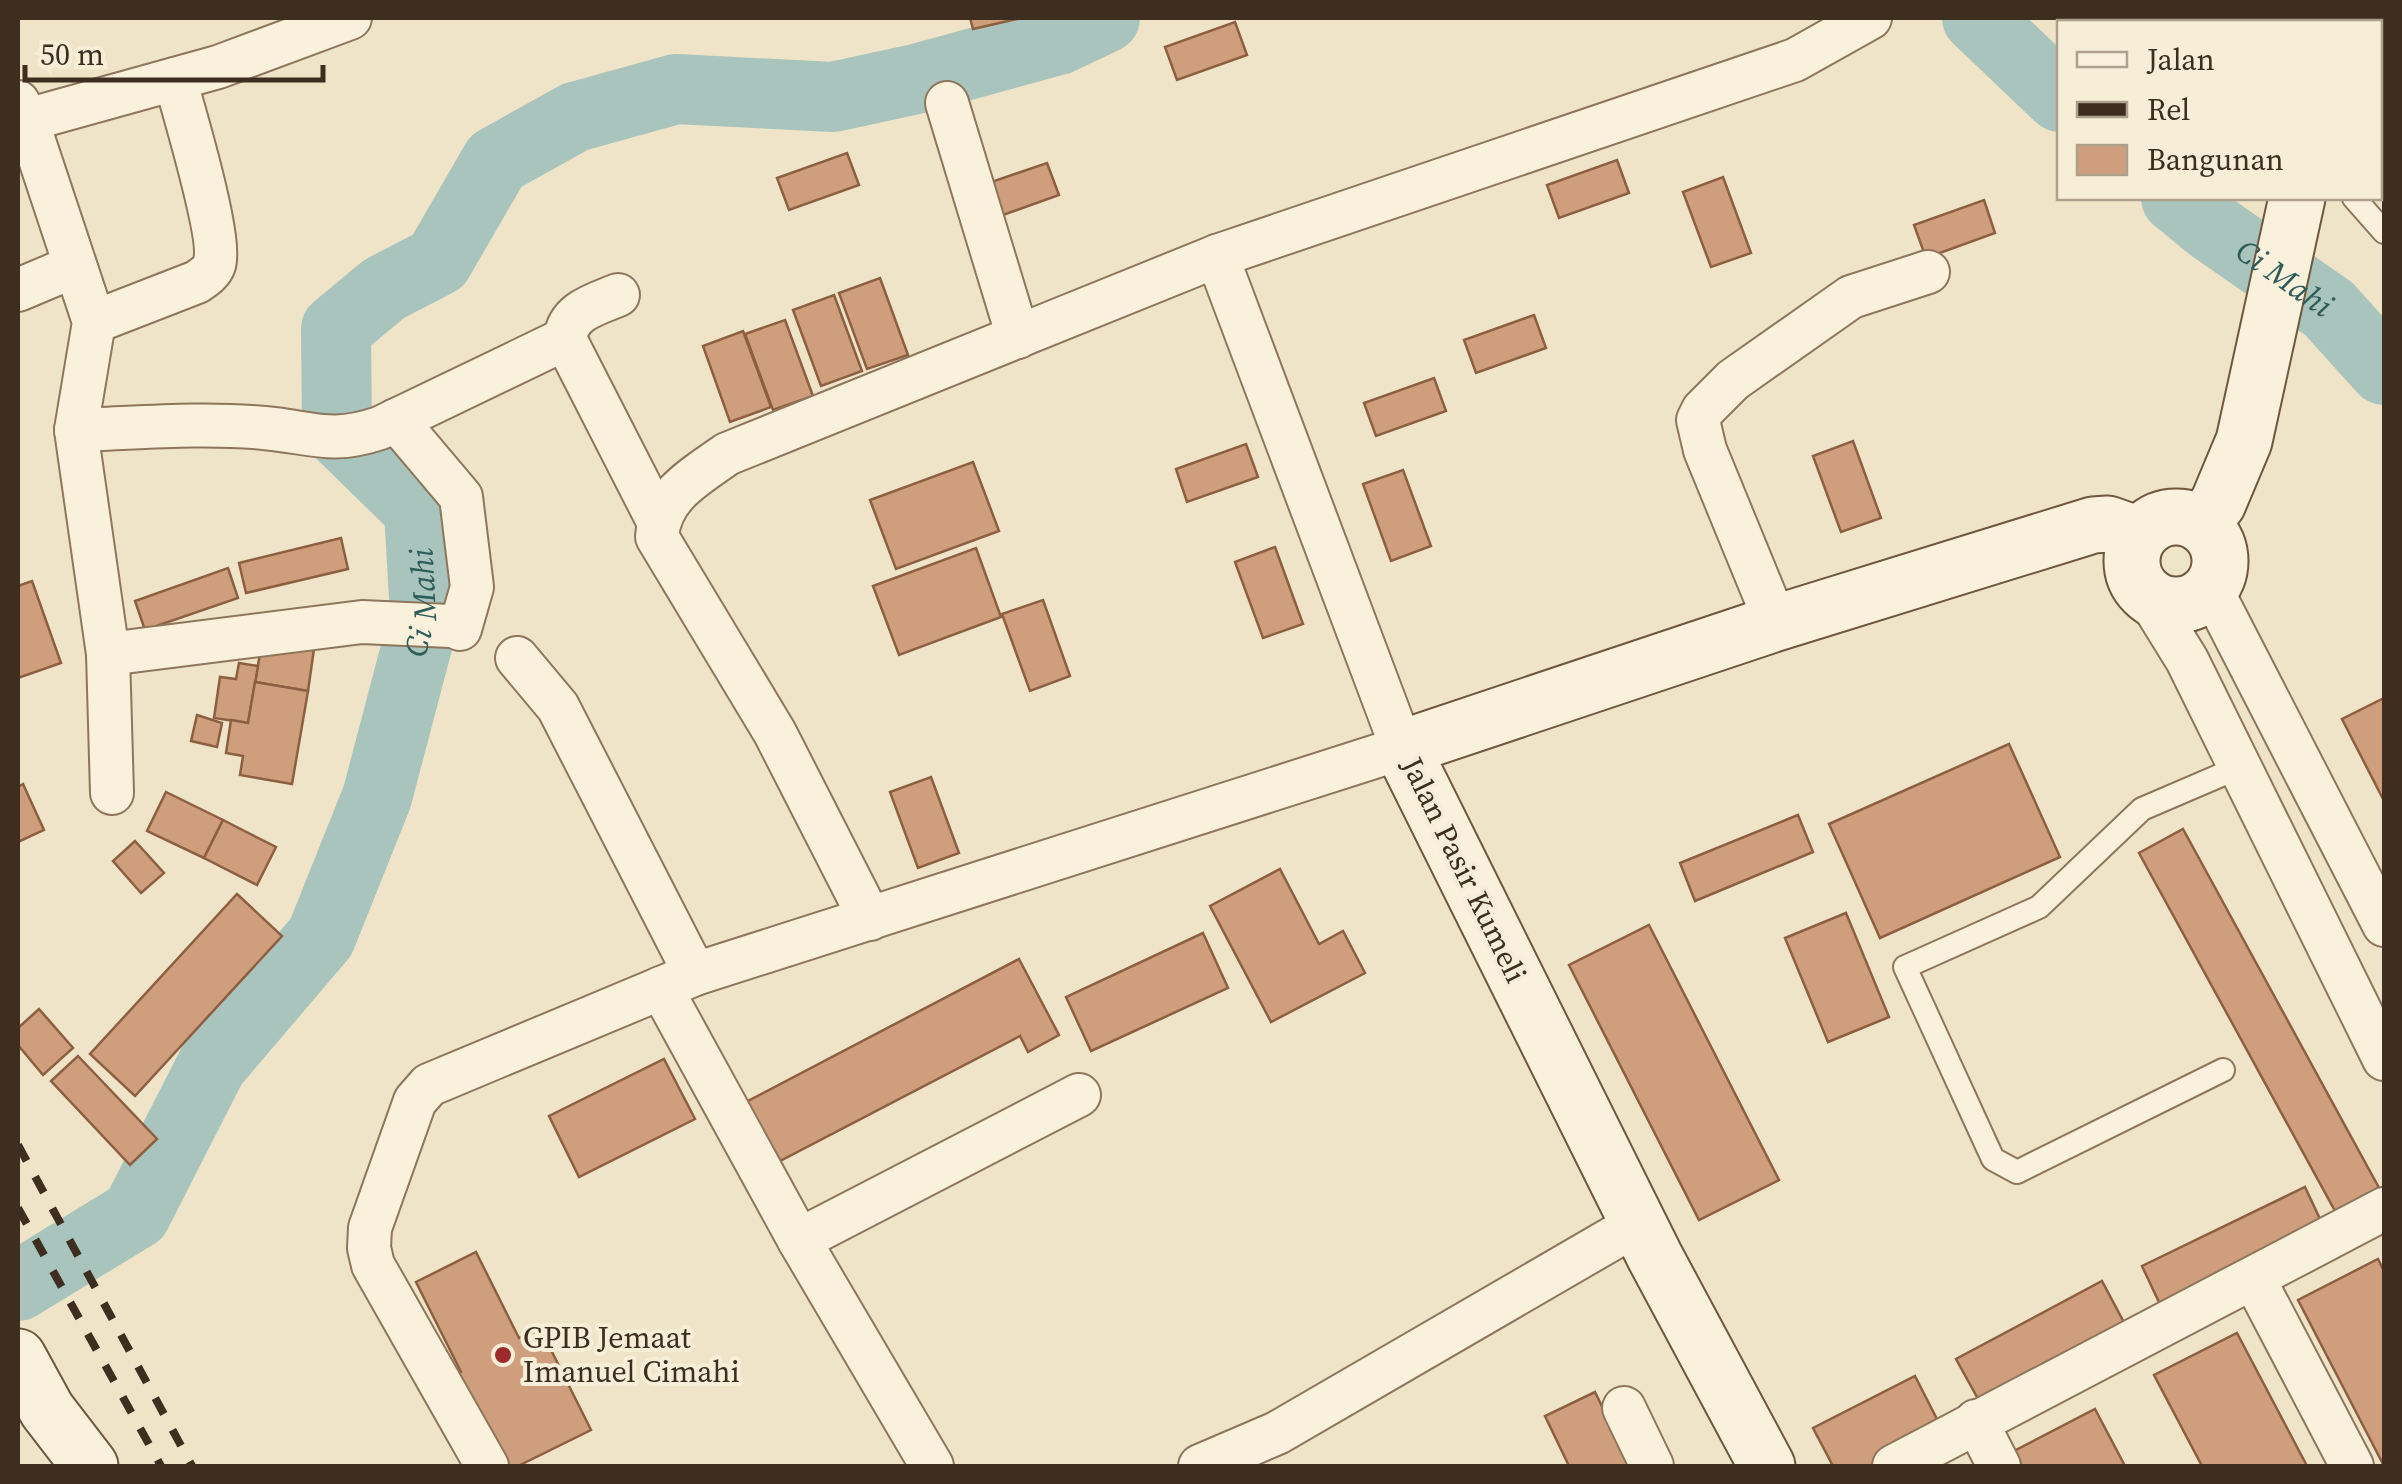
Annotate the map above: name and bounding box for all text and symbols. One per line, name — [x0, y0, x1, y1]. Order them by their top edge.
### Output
scale bar — [25, 20, 322, 82]
legend — [2057, 20, 2382, 200]
text: 50 m — [40, 34, 104, 75]
text: Jalan — [2146, 39, 2215, 80]
text: Rel — [2147, 89, 2190, 130]
text: Bangunan — [2147, 139, 2284, 180]
water label: Ci Mahi — [2227, 229, 2342, 327]
water label: Ci Mahi — [393, 547, 447, 661]
street label: Jalan Pasir Kumeli — [1392, 749, 1537, 989]
place label: GPIB Jemaat Imanuel Cimahi — [523, 1317, 740, 1392]
marker: GPIB Jemaat Imanuel Cimahi — [492, 1344, 514, 1366]

